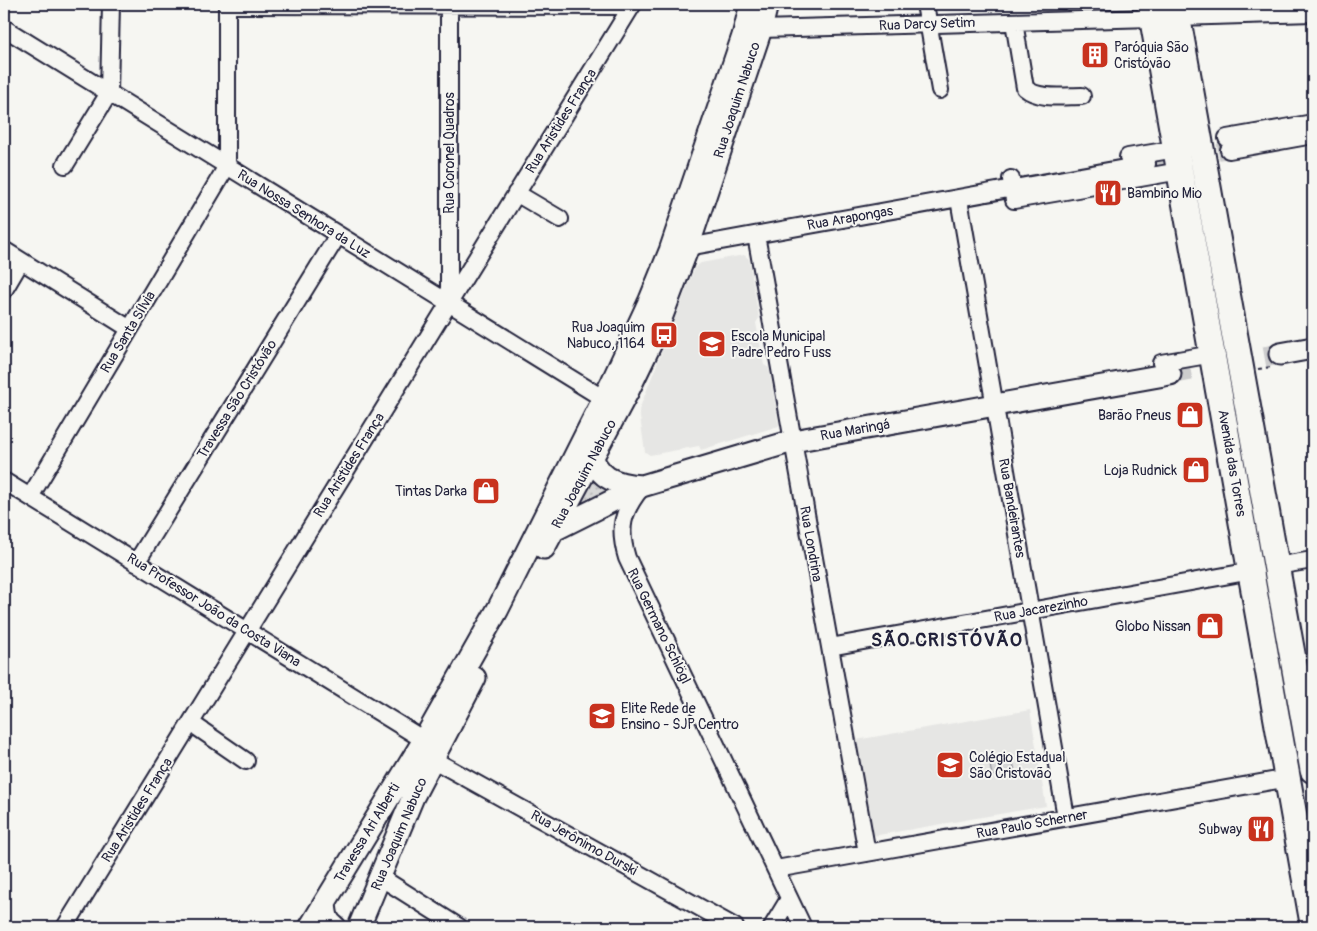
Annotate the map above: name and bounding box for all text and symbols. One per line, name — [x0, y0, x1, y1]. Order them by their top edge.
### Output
street label: Rua Darcy Setim — [879, 14, 975, 34]
street label: Rua Joaquim Nabuco — [710, 39, 764, 160]
place label: Paróquia São Cristóvão — [1114, 39, 1189, 72]
building icon: Paróquia São Cristóvão — [1080, 40, 1110, 70]
street label: Rua Aristides França — [522, 66, 600, 176]
street label: Rua Coronel Quadros — [441, 91, 458, 214]
street label: Rua Nossa Senhora da Luz — [234, 166, 374, 262]
restaurant icon: Bambino Mio — [1093, 178, 1123, 208]
place label: Bambino Mio — [1127, 185, 1202, 202]
street label: Rua Arapongas — [806, 202, 895, 234]
street label: Rua Santa Sílvia — [97, 288, 159, 376]
place label: Rua Joaquim Nabuco, 1164 — [567, 319, 645, 352]
bus stop icon: Rua Joaquim Nabuco, 1164 — [649, 320, 679, 350]
place label: Escola Municipal Padre Pedro Fuss — [731, 328, 832, 361]
school or university icon: Escola Municipal Padre Pedro Fuss — [697, 329, 727, 359]
street label: Travessa São Cristóvão — [194, 336, 281, 462]
shop icon: Barão Pneus — [1175, 400, 1205, 430]
place label: Barão Pneus — [1098, 407, 1172, 424]
street label: Avenida das Torres — [1214, 408, 1250, 518]
street label: Rua Aristides França — [310, 410, 388, 520]
street label: Rua Joaquim Nabuco — [548, 416, 620, 531]
street label: Rua Maringá — [819, 416, 891, 444]
shop icon: Loja Rudnick — [1181, 455, 1211, 485]
street label: Rua Bandeirantes — [995, 457, 1029, 560]
place label: Loja Rudnick — [1103, 462, 1177, 479]
shop icon: Tintas Darka — [471, 476, 501, 506]
place label: Tintas Darka — [395, 483, 467, 500]
street label: Rua Londrina — [796, 505, 826, 583]
street label: Rua Professor João da Costa Viana — [124, 549, 304, 671]
street label: Rua Germano Schlögl — [624, 565, 694, 687]
street label: Rua Jacarezinho — [993, 592, 1090, 626]
shop icon: Globo Nissan — [1195, 611, 1225, 641]
place label: Globo Nissan — [1115, 618, 1191, 635]
district label: SÃO CRISTÓVÃO — [871, 628, 1023, 652]
place label: Elite Rede de Ensino - SJP Centro — [621, 700, 739, 733]
school or university icon: Elite Rede de Ensino - SJP Centro — [587, 701, 617, 731]
place label: Colégio Estadual São Cristovão — [969, 749, 1065, 782]
school or university icon: Colégio Estadual São Cristovão — [935, 750, 965, 780]
street label: Rua Aristides França — [98, 755, 176, 865]
street label: Rua Joaquim Nabuco — [368, 774, 431, 893]
street label: Travessa Ari Alberti — [331, 780, 404, 886]
street label: Rua Paulo Scherner — [975, 806, 1089, 842]
street label: Rua Jerônimo Durski — [528, 807, 641, 880]
restaurant icon: Subway — [1246, 814, 1276, 844]
place label: Subway — [1198, 821, 1242, 838]

